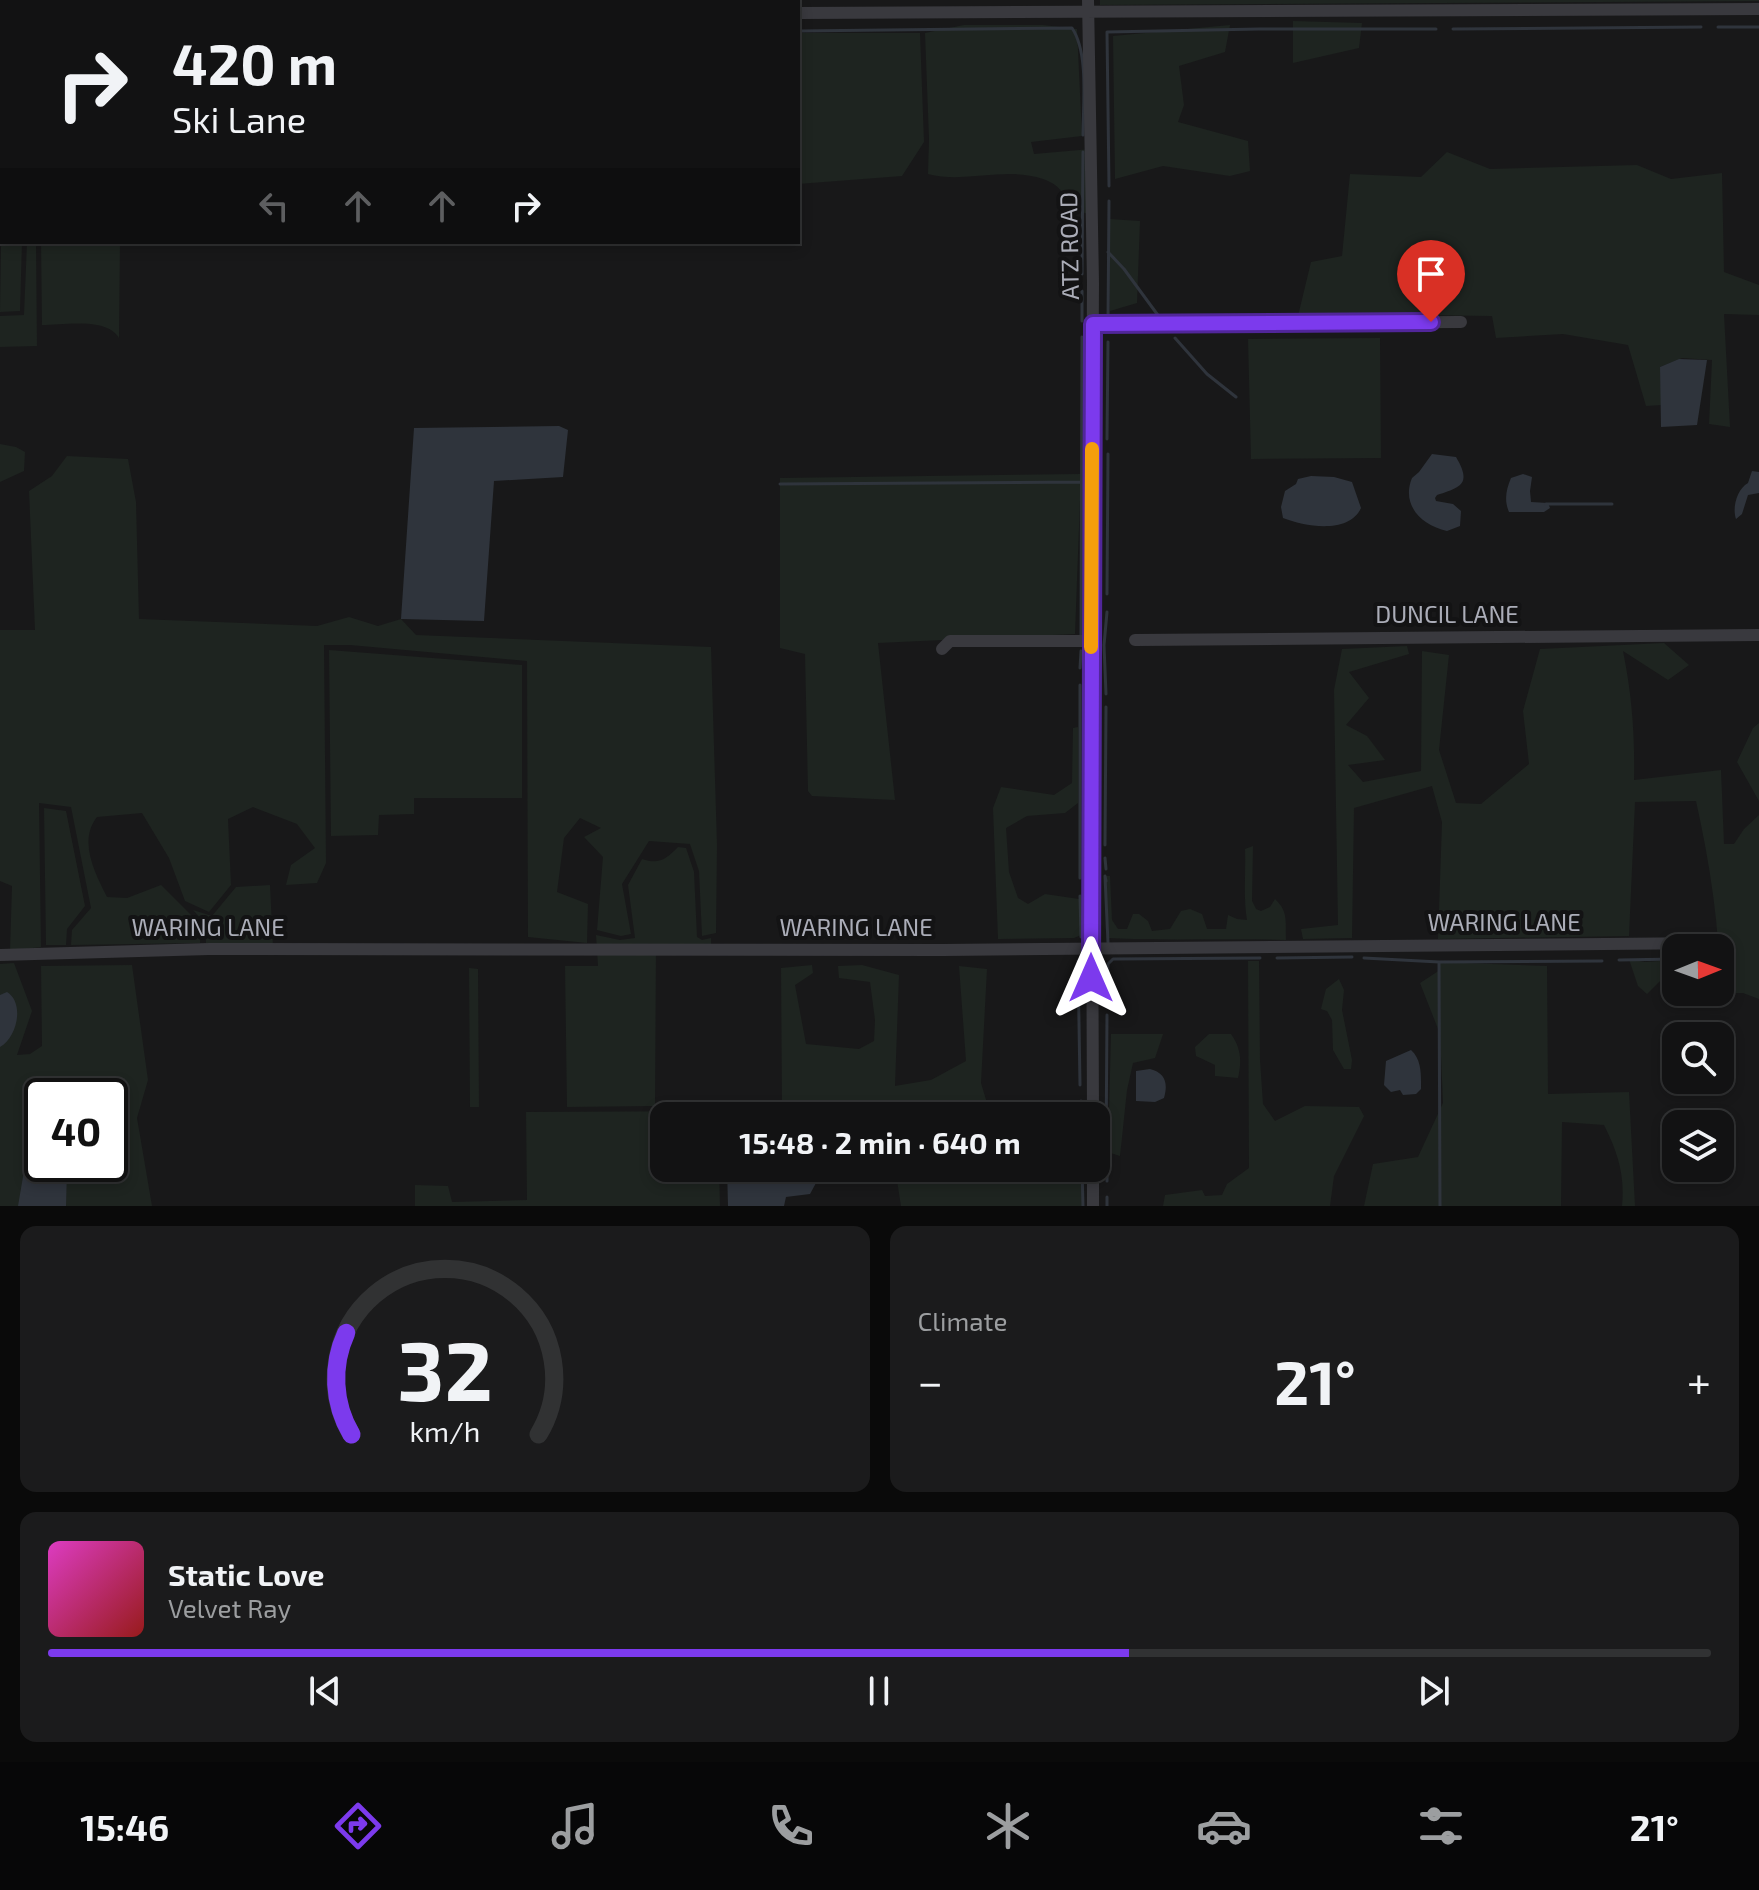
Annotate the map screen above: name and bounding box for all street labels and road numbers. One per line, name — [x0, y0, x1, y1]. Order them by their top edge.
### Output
street label: ATZ ROAD — [1053, 192, 1084, 300]
street label: DUNCIL LANE — [1375, 599, 1519, 628]
street label: WARING LANE — [1427, 907, 1581, 936]
street label: WARING LANE — [131, 912, 285, 941]
street label: WARING LANE — [779, 912, 933, 941]

